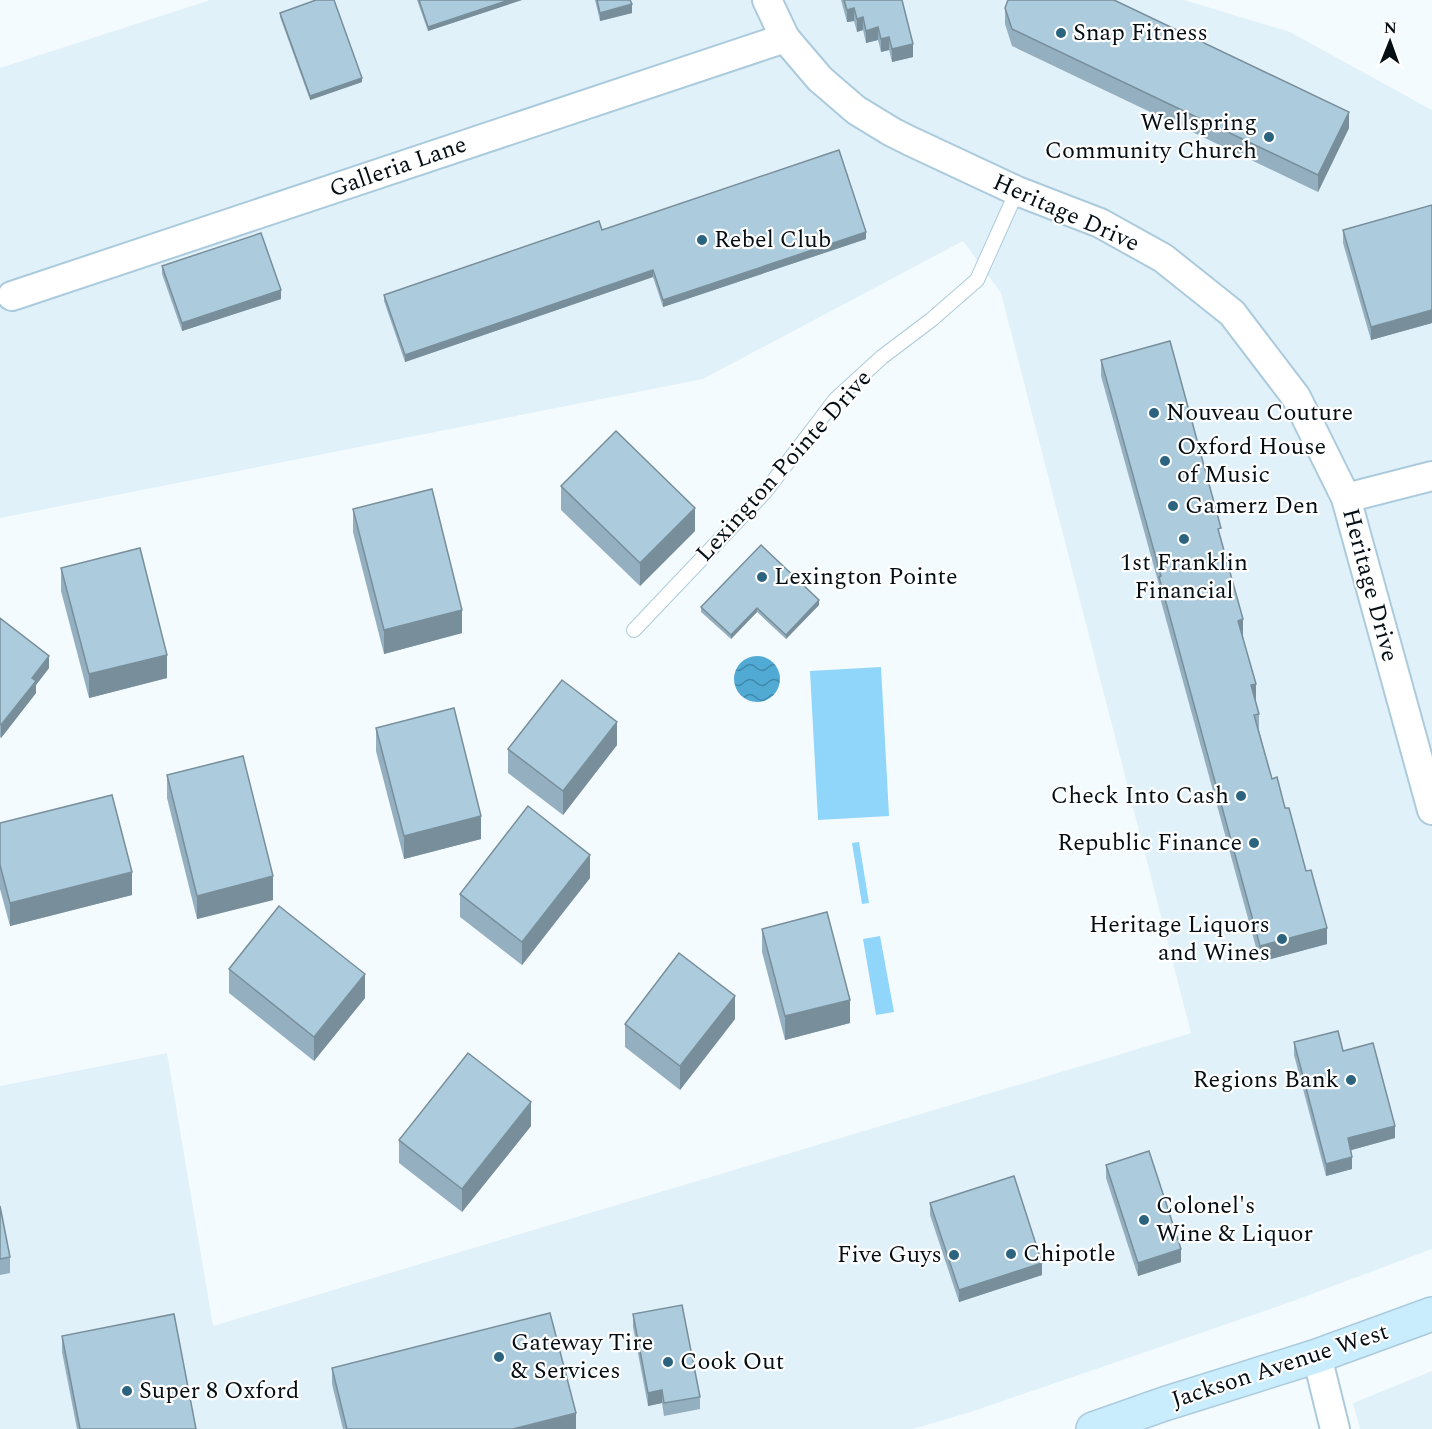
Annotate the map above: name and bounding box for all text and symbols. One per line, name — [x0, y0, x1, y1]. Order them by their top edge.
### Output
north arrow — [1360, 12, 1420, 72]
place label: Snap Fitness — [1073, 15, 1208, 51]
text: N — [1384, 16, 1397, 40]
marker: Snap Fitness — [1054, 26, 1068, 40]
place label: Wellspring Community Church — [1045, 105, 1257, 169]
street label: Galleria Lane — [325, 127, 471, 207]
marker: Wellspring Community Church — [1262, 130, 1276, 144]
street label: Heritage Drive — [987, 165, 1145, 261]
place label: Rebel Club — [714, 222, 831, 258]
marker: Rebel Club — [695, 233, 709, 247]
street label: Lexington Pointe Drive — [687, 362, 881, 570]
place label: Nouveau Couture — [1166, 395, 1353, 431]
marker: Nouveau Couture — [1147, 406, 1161, 420]
place label: Oxford House of Music — [1177, 429, 1326, 493]
marker: Oxford House of Music — [1158, 454, 1172, 468]
place label: Gamerz Den — [1185, 488, 1319, 524]
marker: Gamerz Den — [1166, 499, 1180, 513]
street label: Heritage Drive — [1332, 504, 1408, 666]
marker: 1st Franklin Financial — [1177, 532, 1191, 546]
place label: 1st Franklin Financial — [1120, 545, 1248, 609]
place label: Lexington Pointe — [774, 559, 958, 595]
marker: Lexington Pointe — [755, 570, 769, 584]
place label: Check Into Cash — [1051, 778, 1229, 814]
marker: Check Into Cash — [1234, 789, 1248, 803]
place label: Republic Finance — [1057, 825, 1242, 861]
marker: Republic Finance — [1247, 836, 1261, 850]
place label: Heritage Liquors and Wines — [1089, 907, 1270, 971]
marker: Heritage Liquors and Wines — [1275, 932, 1289, 946]
place label: Regions Bank — [1193, 1062, 1339, 1098]
marker: Regions Bank — [1344, 1073, 1358, 1087]
place label: Colonel's Wine & Liquor — [1156, 1188, 1313, 1252]
marker: Colonel's Wine & Liquor — [1137, 1213, 1151, 1227]
place label: Chipotle — [1023, 1236, 1116, 1272]
place label: Five Guys — [837, 1237, 942, 1273]
marker: Chipotle — [1004, 1247, 1018, 1261]
marker: Five Guys — [947, 1248, 961, 1262]
street label: Jackson Avenue West — [1167, 1314, 1393, 1418]
place label: Gateway Tire & Services — [511, 1325, 653, 1389]
place label: Cook Out — [680, 1344, 784, 1380]
marker: Gateway Tire & Services — [492, 1350, 506, 1364]
marker: Cook Out — [661, 1355, 675, 1369]
place label: Super 8 Oxford — [139, 1373, 299, 1409]
marker: Super 8 Oxford — [120, 1384, 134, 1398]

